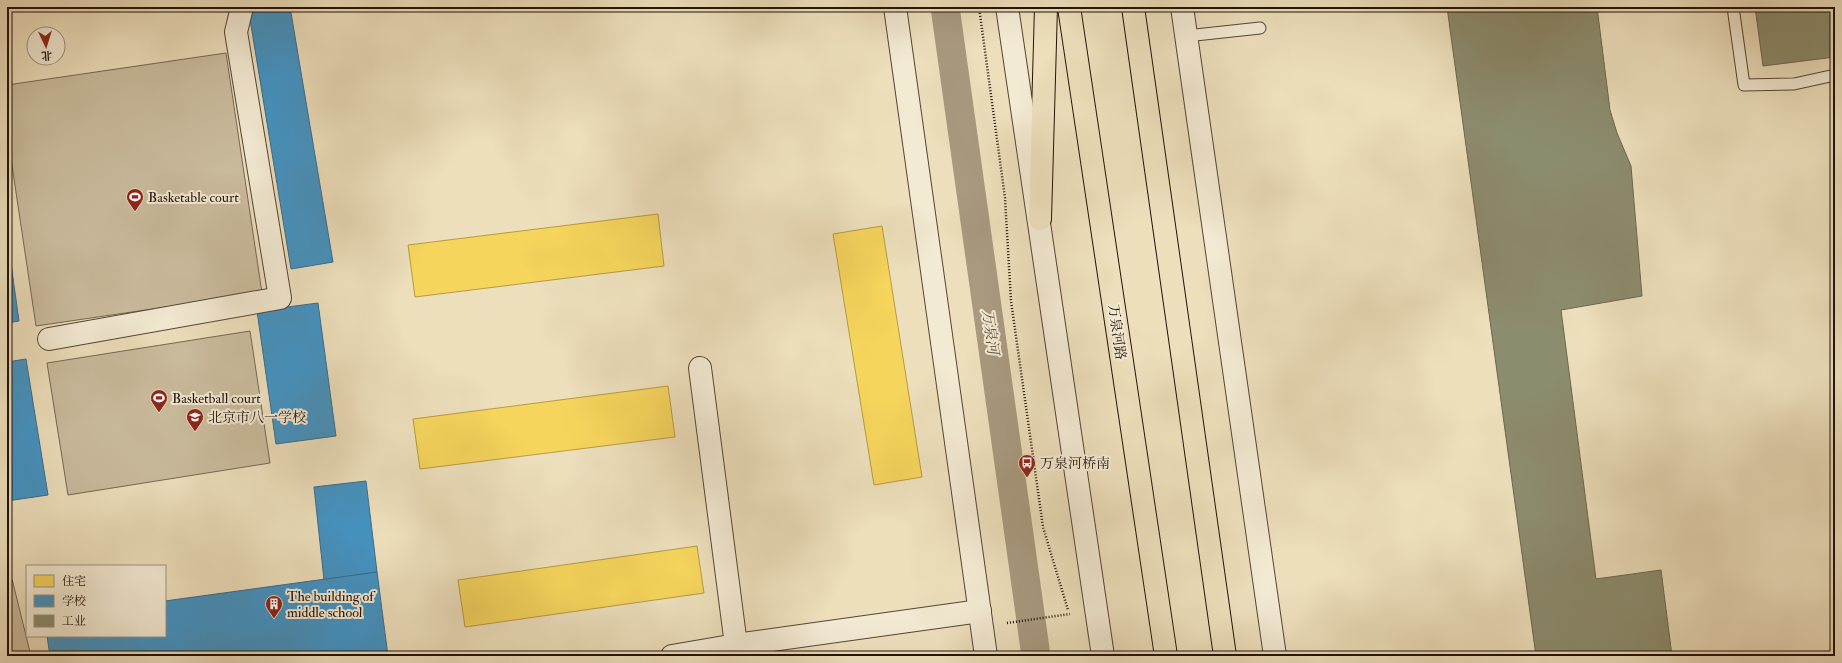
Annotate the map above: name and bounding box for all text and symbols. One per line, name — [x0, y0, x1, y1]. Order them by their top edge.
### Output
north arrow — [26, 26, 66, 66]
text: 北 — [41, 49, 53, 62]
sports icon: Basketable court — [125, 187, 145, 212]
place label: Basketable court — [148, 189, 239, 206]
street label: 万泉河路 — [1105, 303, 1129, 361]
water label: 万泉河 — [977, 308, 1003, 359]
sports icon: Basketball court — [149, 388, 169, 413]
place label: Basketball court — [172, 390, 261, 407]
school or university icon: 北京市八一学校 — [185, 407, 205, 432]
place label: 北京市八一学校 — [208, 409, 306, 426]
bus stop icon: 万泉河桥南 — [1017, 453, 1037, 478]
place label: 万泉河桥南 — [1040, 455, 1110, 472]
legend — [26, 565, 166, 637]
text: 住宅 — [62, 574, 86, 589]
place label: The building of middle school — [287, 588, 376, 621]
text: 学校 — [62, 594, 86, 609]
building icon: The building of middle school — [264, 594, 284, 619]
text: 工业 — [62, 614, 86, 629]

